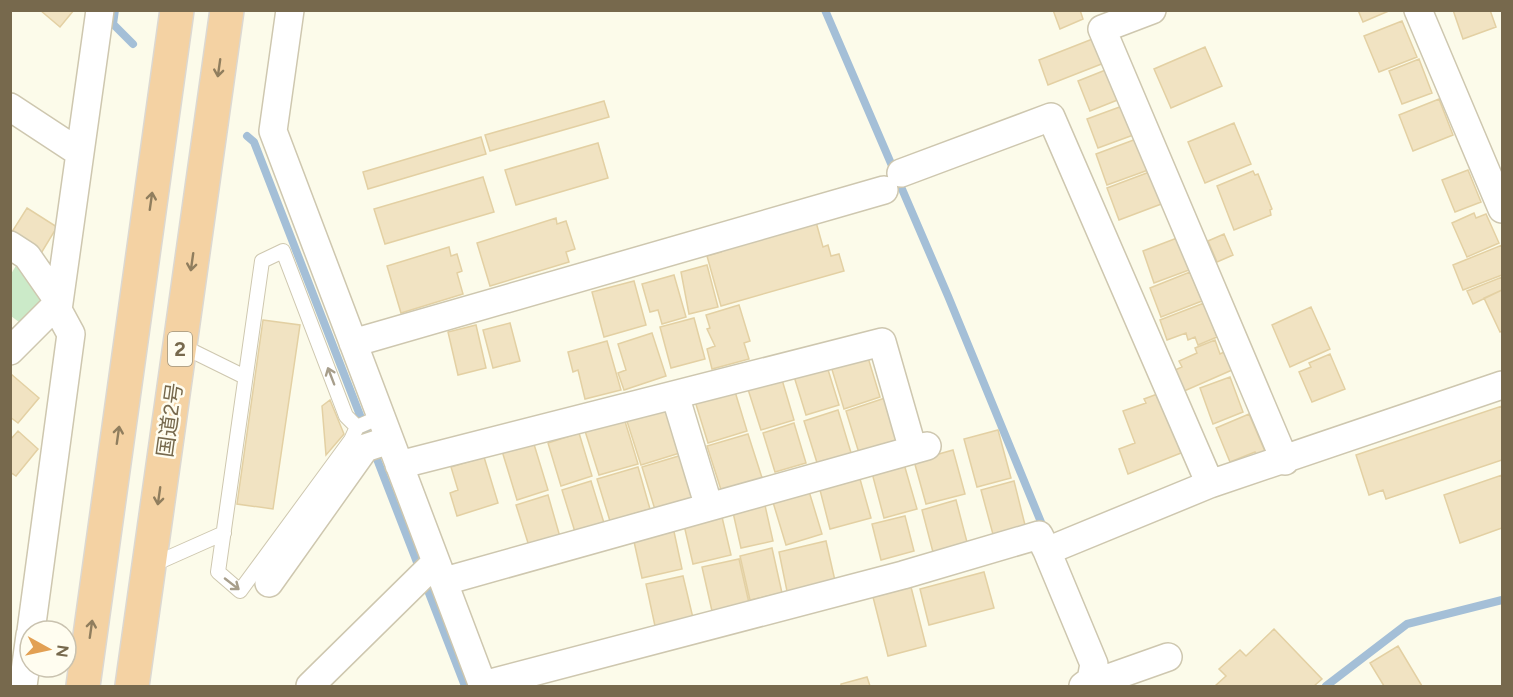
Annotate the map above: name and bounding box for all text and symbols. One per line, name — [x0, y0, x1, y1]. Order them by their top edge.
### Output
one-way arrow — [213, 58, 224, 78]
one-way arrow — [145, 191, 156, 211]
one-way arrow — [186, 251, 197, 271]
road number: 2 — [168, 332, 192, 366]
one-way arrow — [324, 367, 335, 385]
street label: 国道2号 — [152, 381, 187, 459]
one-way arrow — [113, 426, 124, 446]
one-way arrow — [154, 486, 165, 506]
one-way arrow — [224, 578, 240, 590]
north arrow — [18, 619, 78, 679]
one-way arrow — [86, 619, 97, 639]
text: N — [52, 644, 73, 658]

